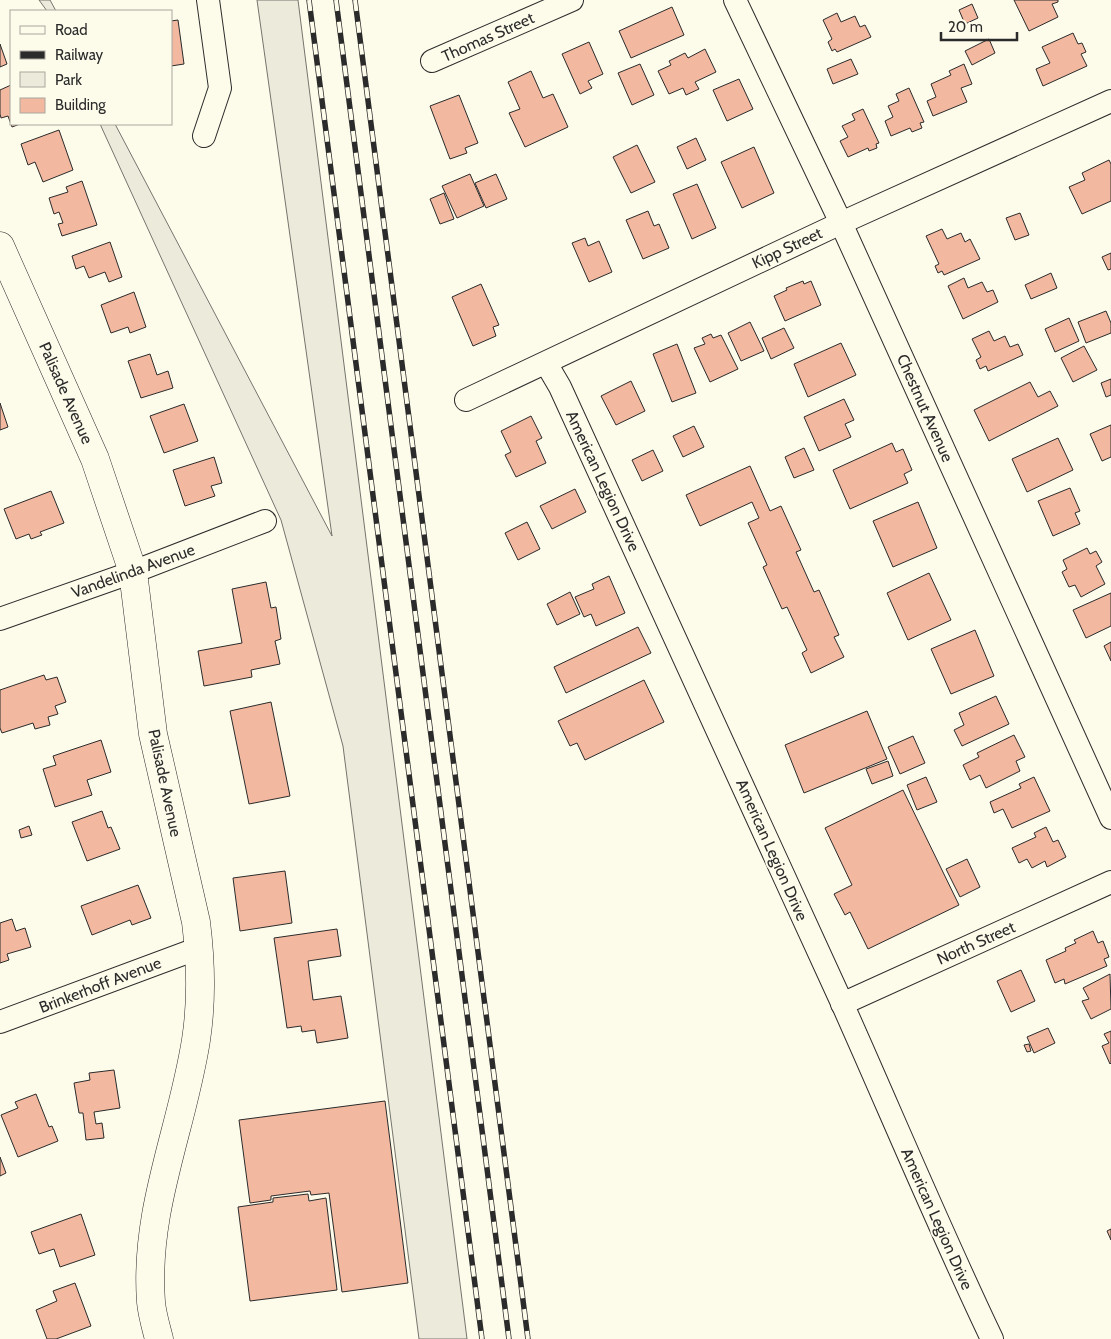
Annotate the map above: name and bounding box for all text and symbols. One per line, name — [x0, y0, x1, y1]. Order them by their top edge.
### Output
street label: Thomas Street — [439, 8, 538, 66]
legend — [10, 10, 172, 125]
scale bar — [941, 10, 1017, 42]
text: 20 m — [948, 18, 983, 36]
text: Road — [55, 21, 88, 39]
text: Railway — [55, 46, 104, 64]
text: Park — [55, 71, 82, 89]
text: Building — [55, 96, 106, 114]
street label: Kipp Street — [749, 223, 826, 273]
street label: Palisade Avenue — [35, 339, 97, 447]
street label: Chestnut Avenue — [893, 351, 957, 465]
street label: American Legion Drive — [562, 408, 644, 554]
street label: Vandelinda Avenue — [69, 540, 197, 602]
street label: Palisade Avenue — [144, 727, 186, 839]
street label: American Legion Drive — [732, 776, 812, 924]
street label: North Street — [934, 917, 1019, 969]
street label: Brinkerhoff Avenue — [36, 953, 164, 1017]
street label: American Legion Drive — [897, 1145, 977, 1293]

